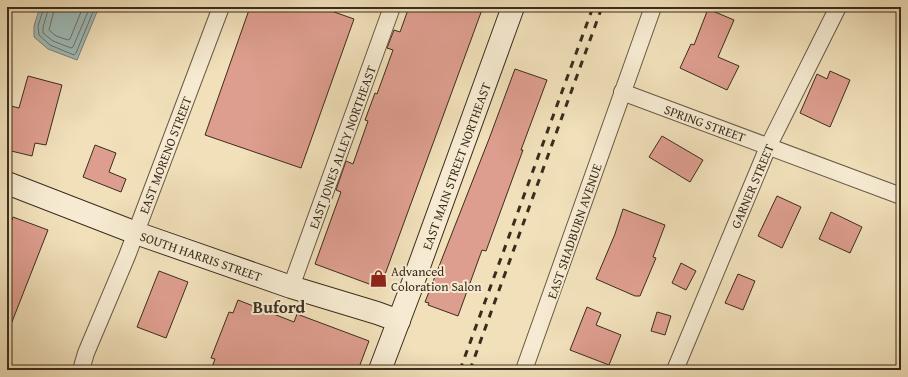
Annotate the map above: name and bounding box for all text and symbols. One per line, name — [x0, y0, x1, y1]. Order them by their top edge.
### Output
street label: EAST JONES ALLEY NORTHEAST — [304, 62, 381, 232]
street label: EAST MAIN STREET NORTHEAST — [417, 79, 496, 253]
street label: EAST MORENO STREET — [134, 93, 197, 217]
street label: SPRING STREET — [661, 100, 749, 147]
street label: GARNER STREET — [726, 140, 779, 231]
street label: EAST SHADBURN AVENUE — [542, 161, 607, 301]
street label: SOUTH HARRIS STREET — [137, 227, 265, 286]
place label: Advanced Coloration Salon — [391, 262, 482, 296]
shop icon: Advanced Coloration Salon — [368, 268, 388, 288]
district label: Buford — [253, 294, 306, 319]

